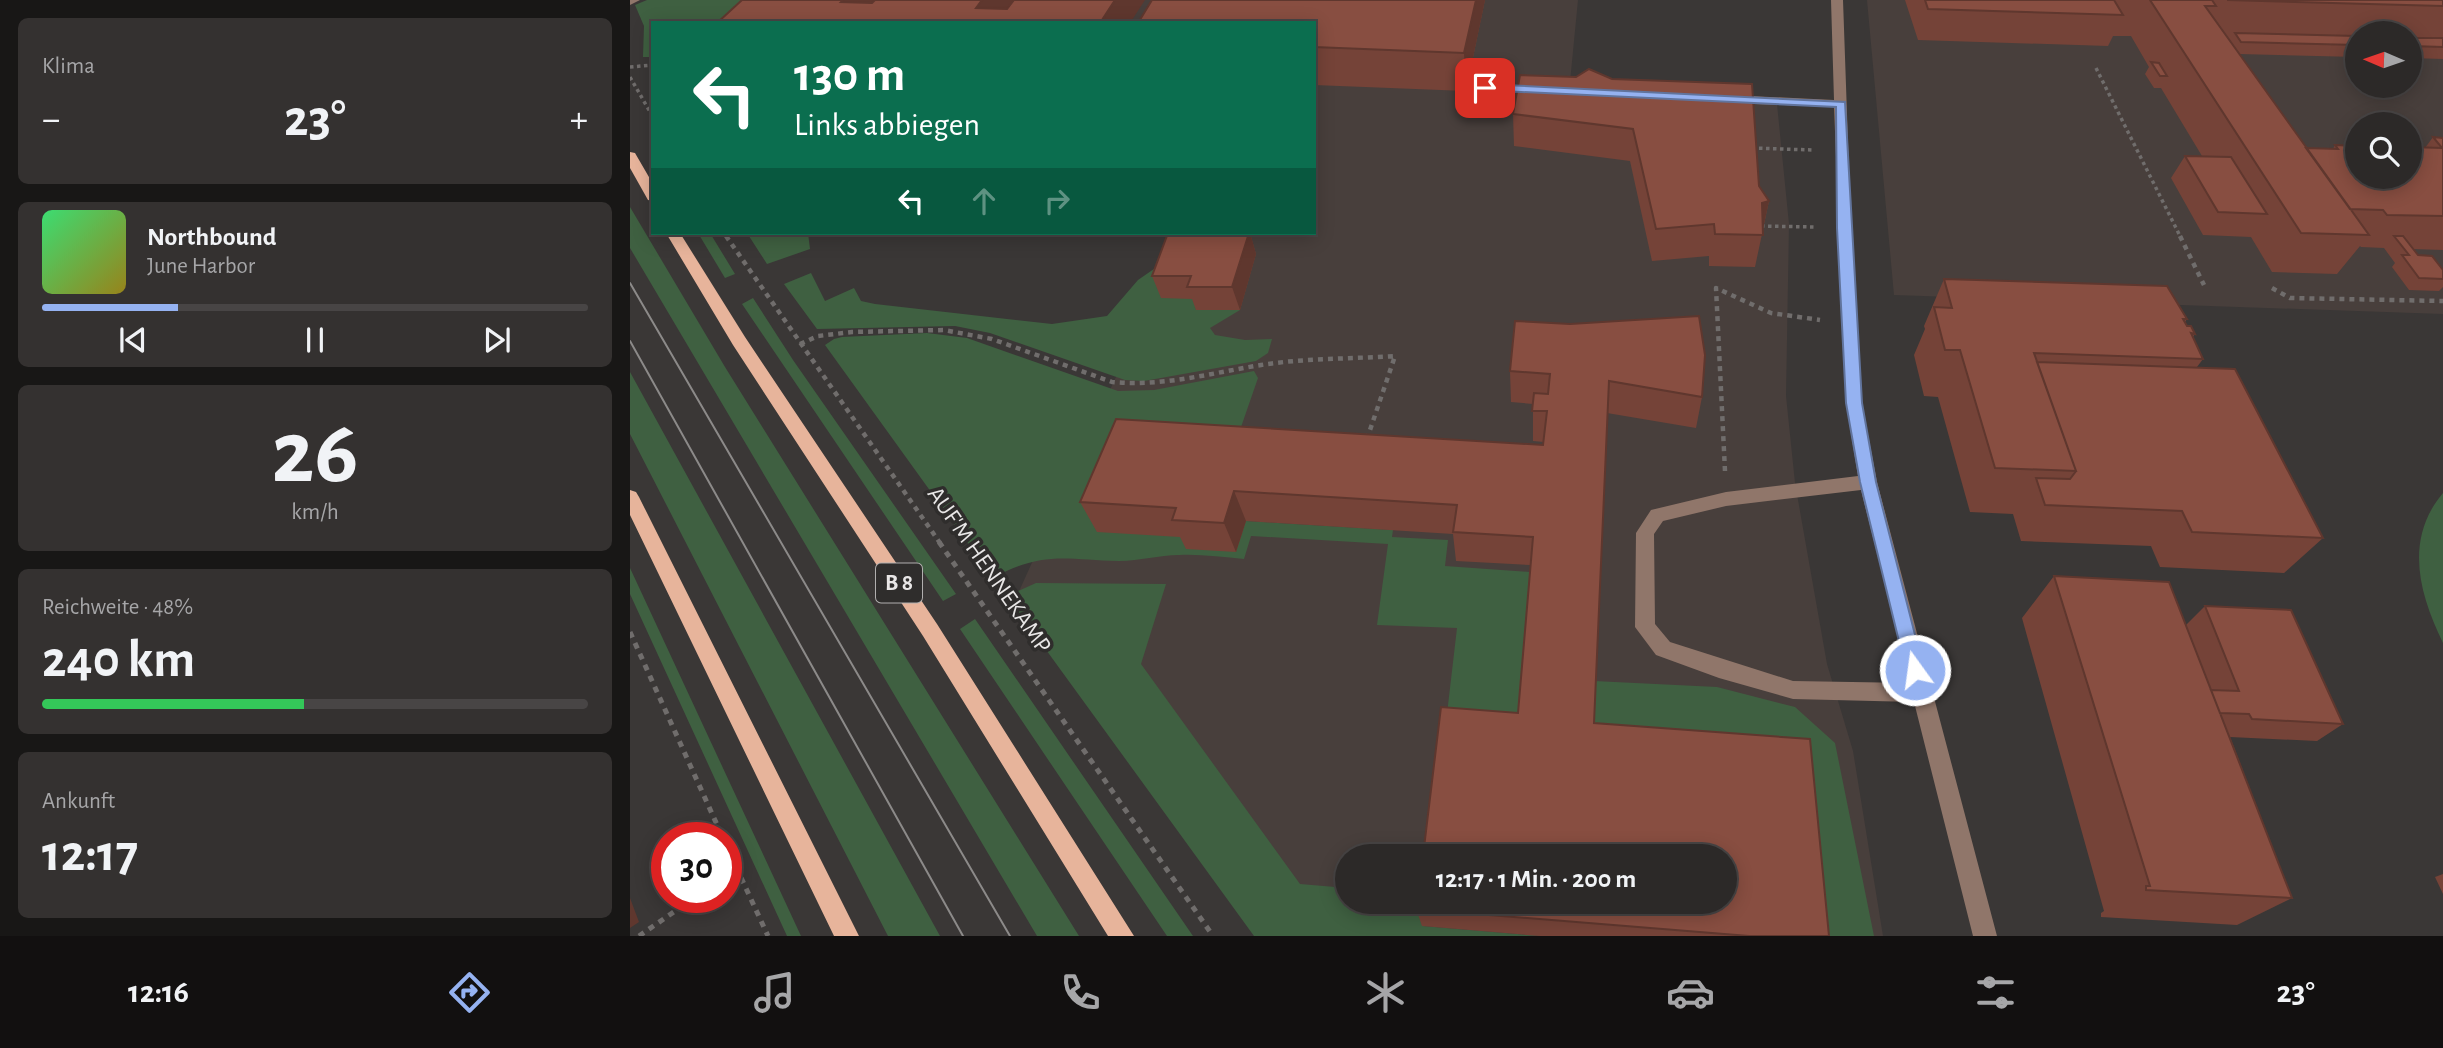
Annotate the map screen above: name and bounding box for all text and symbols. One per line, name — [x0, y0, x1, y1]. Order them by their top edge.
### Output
north arrow — [2345, 21, 2422, 98]
map controls — [2345, 21, 2422, 189]
icon: left — [679, 49, 770, 140]
text: 130 m — [794, 51, 905, 100]
text: Klima — [42, 55, 95, 78]
pin — [1455, 58, 1515, 118]
icon: arrive — [1466, 69, 1504, 107]
text: 23° — [284, 93, 346, 145]
text: − — [42, 101, 60, 139]
text: + — [570, 101, 588, 139]
text: Links abbiegen — [794, 109, 980, 141]
button: search — [2345, 112, 2422, 189]
icon: left — [892, 182, 930, 220]
icon: ahead — [965, 182, 1003, 220]
icon: right — [1038, 182, 1076, 220]
text: Northbound — [147, 224, 276, 250]
text: June Harbor — [147, 255, 255, 278]
icon: previous — [114, 321, 152, 359]
icon: pause — [296, 321, 334, 359]
icon: next — [478, 321, 516, 359]
text: 26 — [272, 408, 358, 499]
street label: AUF'M HENNEKAMP — [923, 483, 1055, 657]
text: km/h — [291, 501, 339, 524]
road number: B 8 — [876, 564, 922, 603]
text: Reichweite · 48% — [42, 596, 193, 619]
position arrow — [1878, 633, 1952, 707]
text: 240 km — [42, 634, 195, 686]
text: Ankunft — [42, 790, 115, 813]
speed limit sign: 30 — [651, 822, 742, 913]
text: 12:17 — [42, 828, 138, 880]
text: 12:17 · 1 Min. · 200 m — [1436, 866, 1636, 892]
icon: directions — [445, 968, 494, 1017]
icon: music — [750, 968, 799, 1017]
icon: phone — [1056, 968, 1105, 1017]
icon: climate — [1361, 968, 1410, 1017]
icon: car — [1666, 968, 1715, 1017]
icon: filters — [1971, 968, 2020, 1017]
text: 12:16 — [128, 976, 189, 1008]
text: 23° — [2277, 976, 2315, 1008]

